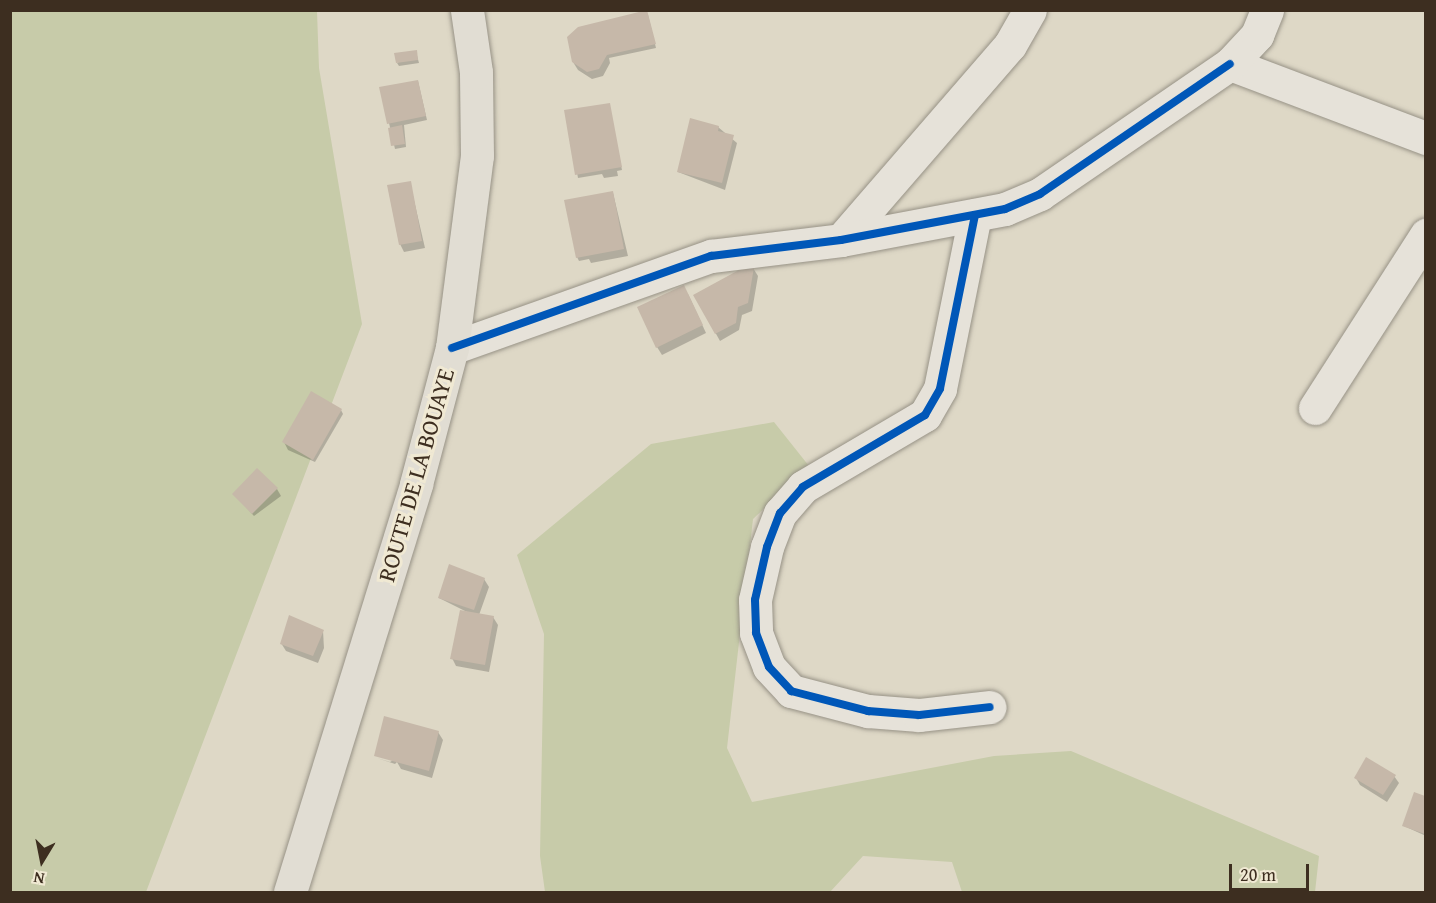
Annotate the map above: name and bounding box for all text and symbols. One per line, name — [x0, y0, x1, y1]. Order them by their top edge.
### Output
street label: ROUTE DE LA BOUAYE — [372, 365, 460, 585]
north arrow — [12, 831, 72, 891]
scale bar — [1232, 852, 1312, 890]
text: 20 m — [1240, 861, 1276, 888]
text: N — [32, 866, 46, 891]

